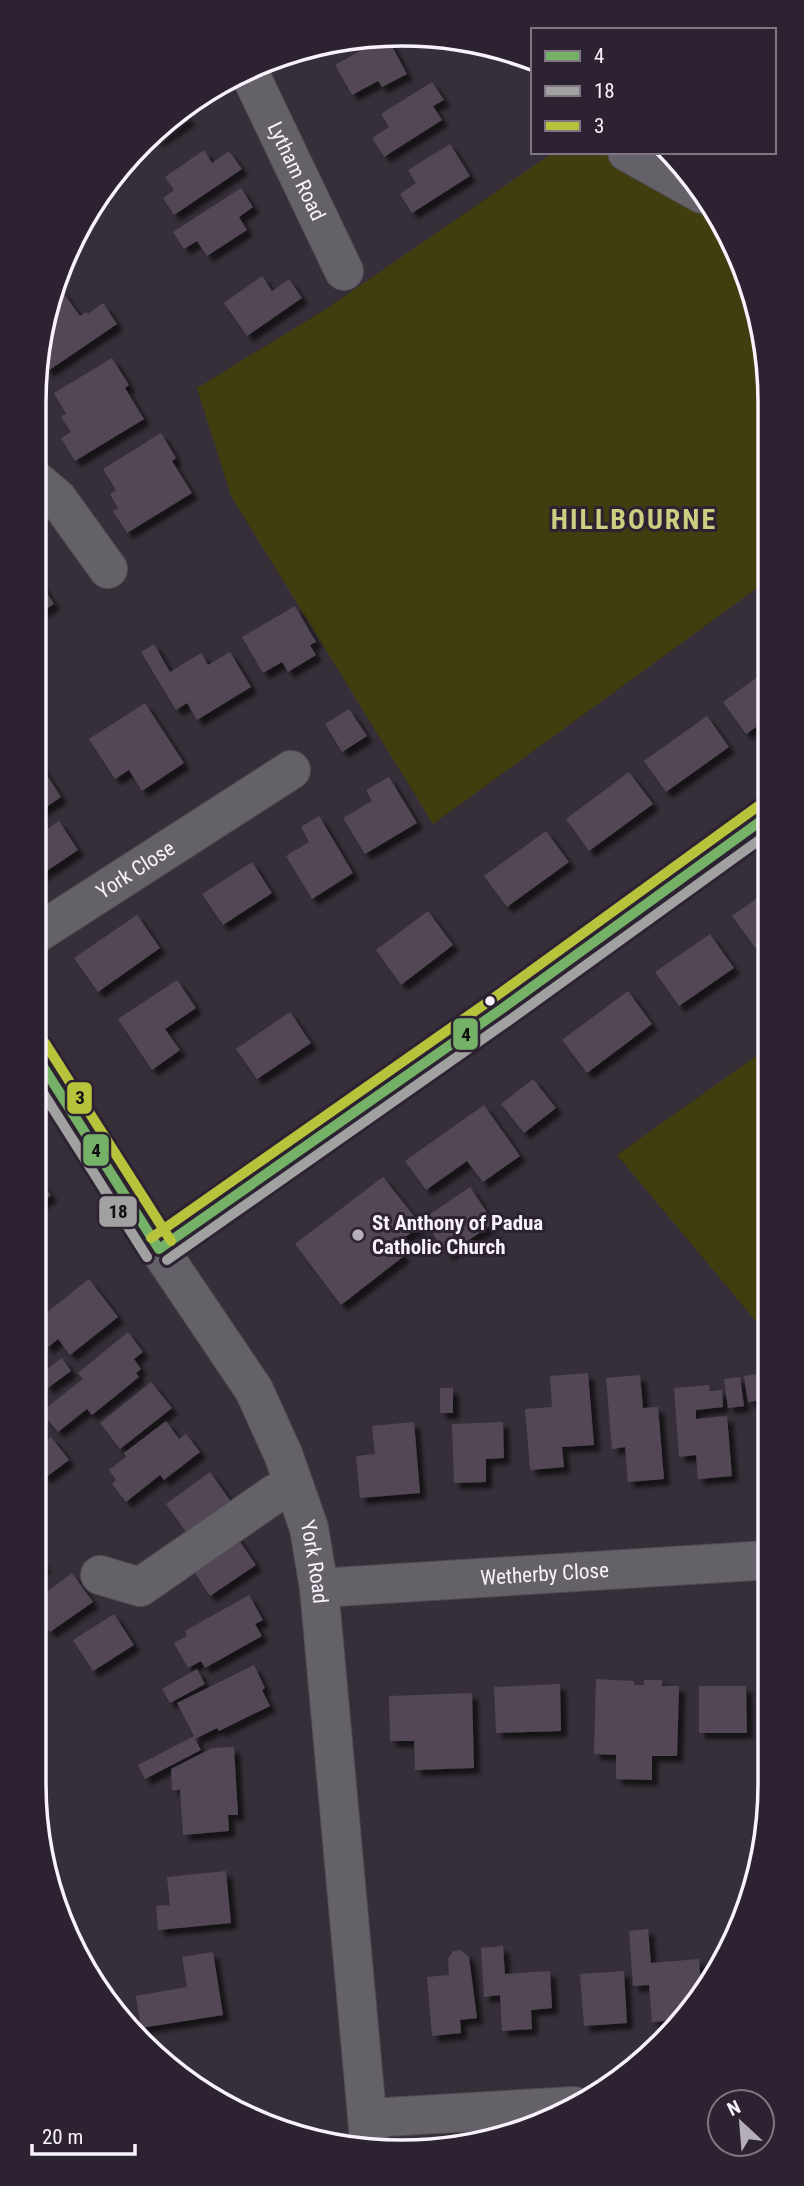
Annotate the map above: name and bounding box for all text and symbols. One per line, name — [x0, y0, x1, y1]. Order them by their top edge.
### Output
legend — [531, 28, 776, 154]
text: 4 — [594, 44, 604, 68]
text: 18 — [594, 79, 615, 103]
text: 3 — [594, 114, 604, 138]
street label: Lytham Road — [263, 118, 330, 225]
district label: HILLBOURNE — [551, 503, 717, 536]
street label: York Close — [92, 836, 179, 904]
unlabelled marker — [483, 994, 497, 1008]
line badge: 4 — [452, 1017, 479, 1051]
text: 4 — [461, 1023, 471, 1046]
line badge: 3 — [66, 1081, 93, 1115]
text: 3 — [75, 1086, 85, 1109]
line badge: 4 — [82, 1133, 110, 1167]
text: 4 — [91, 1139, 101, 1162]
line badge: 18 — [98, 1195, 138, 1228]
text: 18 — [108, 1200, 128, 1223]
place label: St Anthony of Padua Catholic Church — [372, 1211, 543, 1259]
marker: St Anthony of Padua Catholic Church — [350, 1227, 366, 1243]
street label: York Road — [295, 1517, 332, 1605]
street label: Wetherby Close — [480, 1558, 610, 1590]
north arrow — [706, 2088, 776, 2158]
text: N — [723, 2095, 744, 2121]
scale bar — [32, 2112, 135, 2156]
text: 20 m — [42, 2125, 83, 2149]

